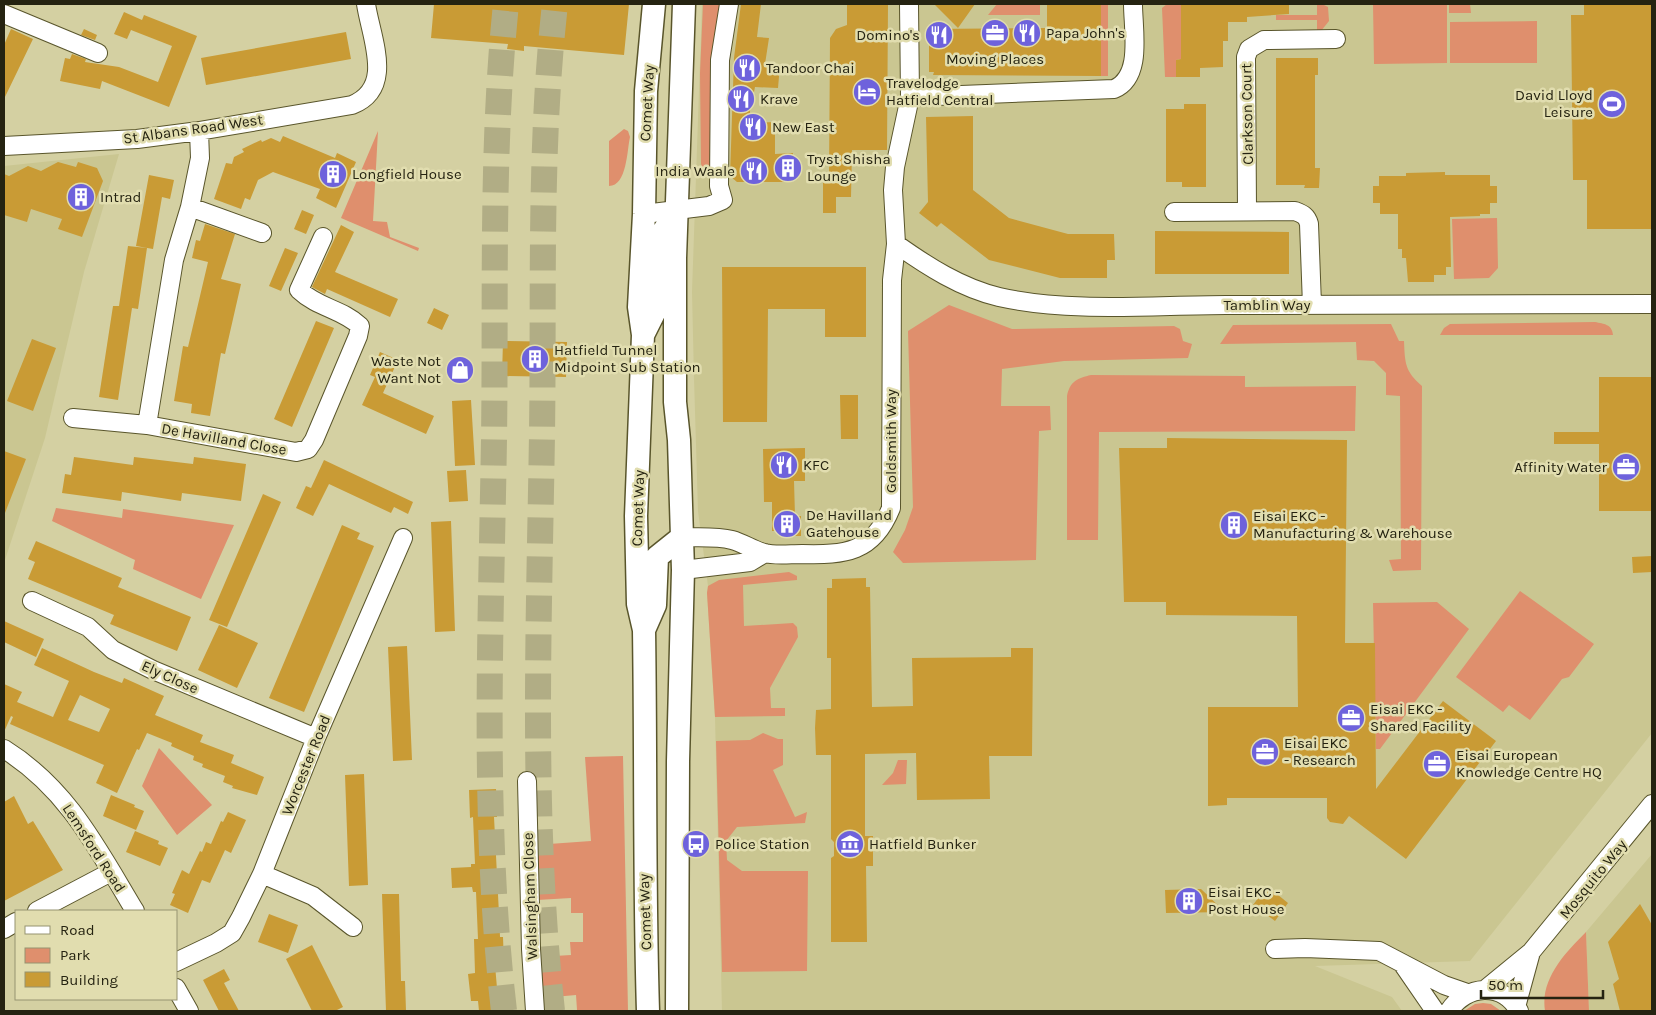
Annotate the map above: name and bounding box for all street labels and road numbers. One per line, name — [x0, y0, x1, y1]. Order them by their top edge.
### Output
street label: Clarkson Court — [1237, 63, 1257, 165]
street label: Comet Way — [636, 64, 658, 142]
street label: St Albans Road West — [122, 110, 264, 148]
street label: Tamblin Way — [1224, 296, 1310, 314]
street label: Goldsmith Way — [882, 389, 900, 493]
street label: De Havilland Close — [160, 419, 288, 459]
street label: Comet Way — [628, 469, 648, 547]
street label: Ely Close — [139, 657, 201, 697]
street label: Worcester Road — [278, 712, 334, 818]
street label: Lemsford Road — [59, 800, 129, 896]
street label: Walsingham Close — [519, 832, 541, 960]
street label: Mosquito Way — [1556, 836, 1630, 922]
street label: Comet Way — [635, 873, 655, 951]

